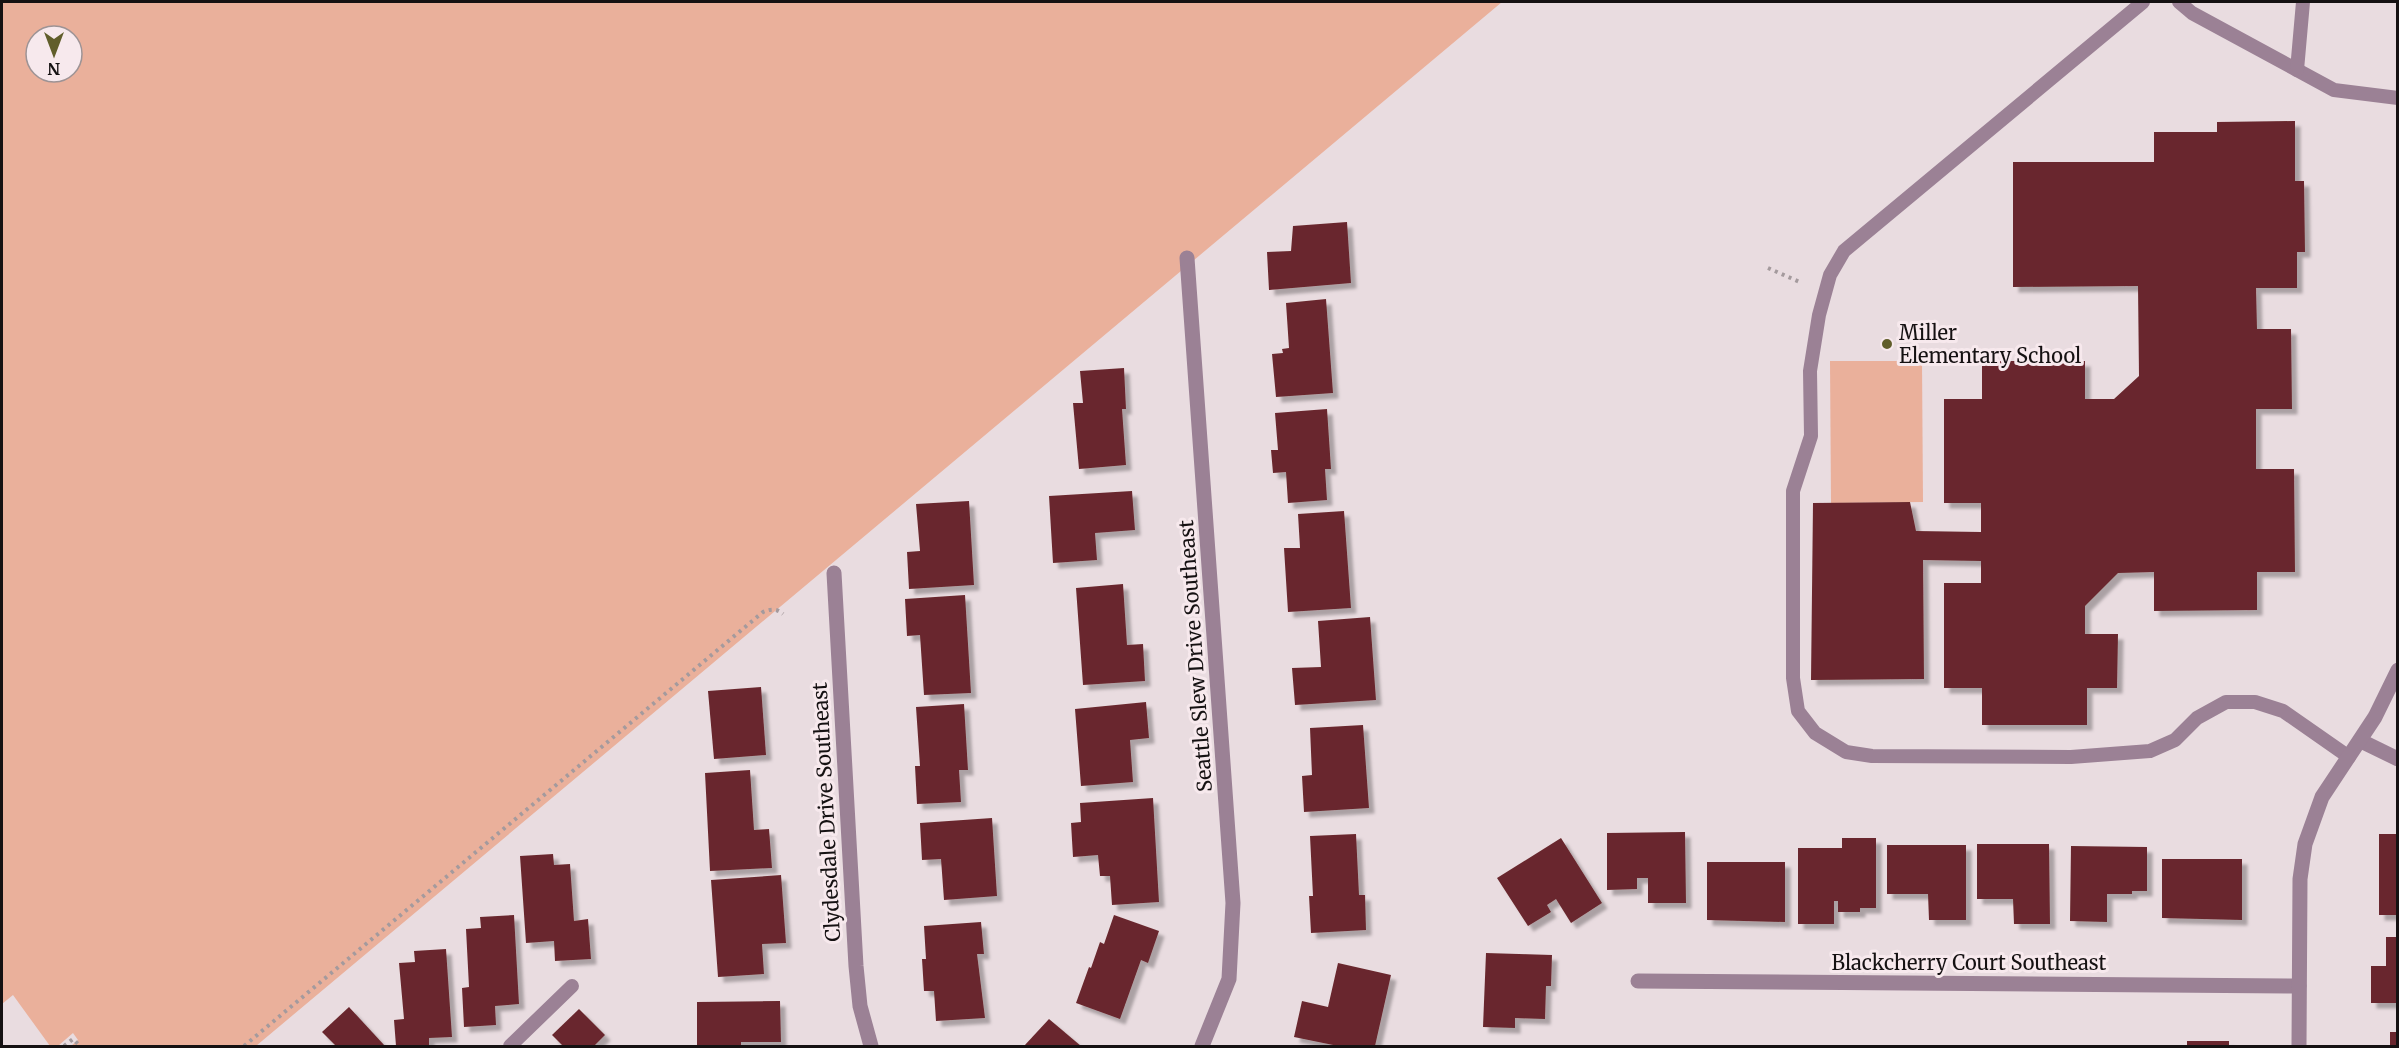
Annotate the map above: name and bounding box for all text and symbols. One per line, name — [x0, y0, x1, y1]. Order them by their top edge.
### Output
north arrow — [24, 24, 84, 84]
text: N — [47, 59, 60, 79]
place label: Miller Elementary School — [1899, 320, 2081, 368]
marker: Miller Elementary School — [1880, 337, 1894, 351]
street label: Seattle Slew Drive Southeast — [1173, 519, 1217, 793]
street label: Clydesdale Drive Southeast — [807, 681, 845, 942]
street label: Blackcherry Court Southeast — [1832, 950, 2107, 975]

